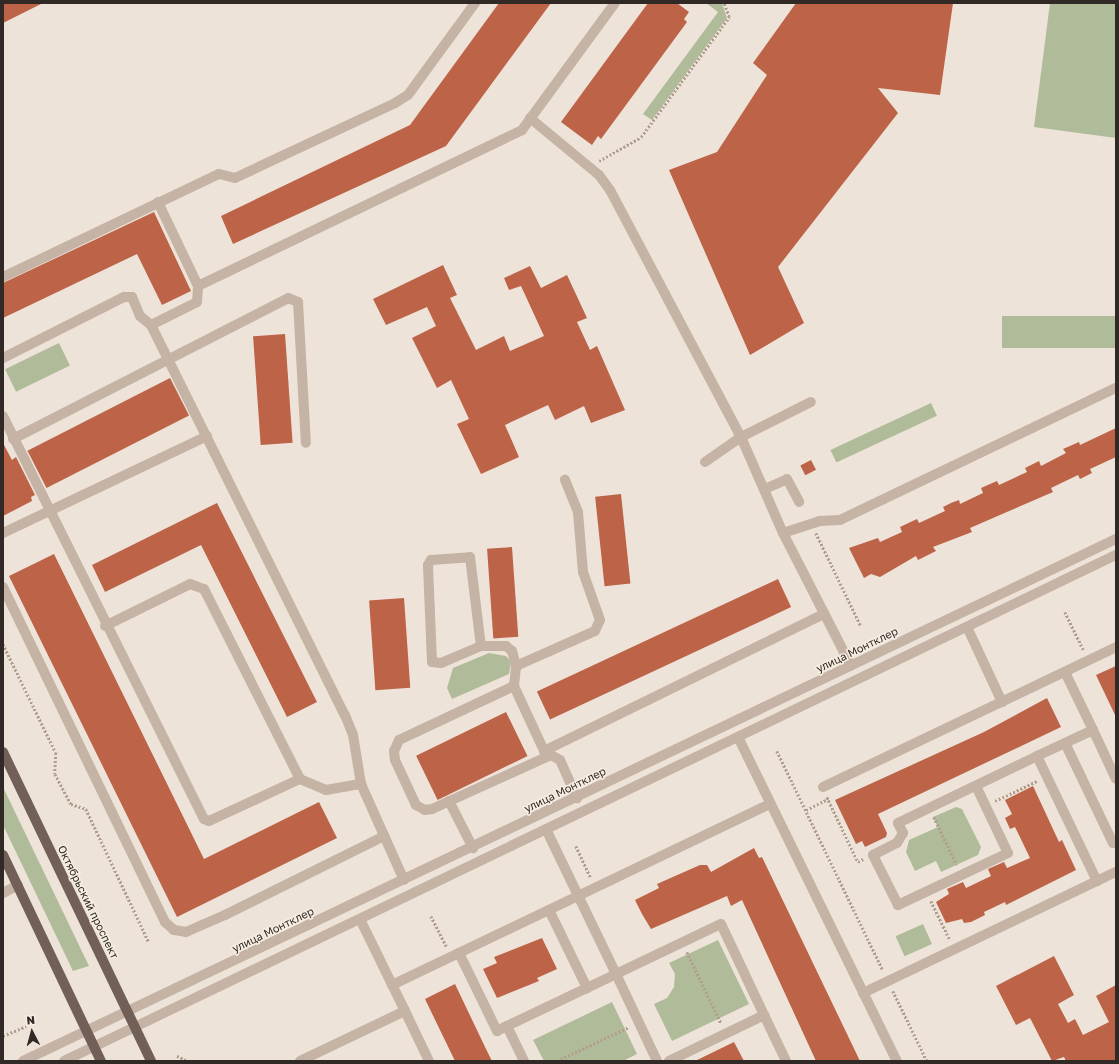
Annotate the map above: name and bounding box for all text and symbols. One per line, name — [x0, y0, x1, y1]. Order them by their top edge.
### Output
street label: улица Монтклер — [814, 625, 900, 675]
street label: улица Монтклер — [522, 765, 608, 815]
street label: Октябрьский проспект — [55, 843, 121, 961]
street label: улица Монтклер — [230, 905, 316, 955]
north arrow — [12, 1012, 52, 1052]
text: N — [26, 1013, 36, 1026]

